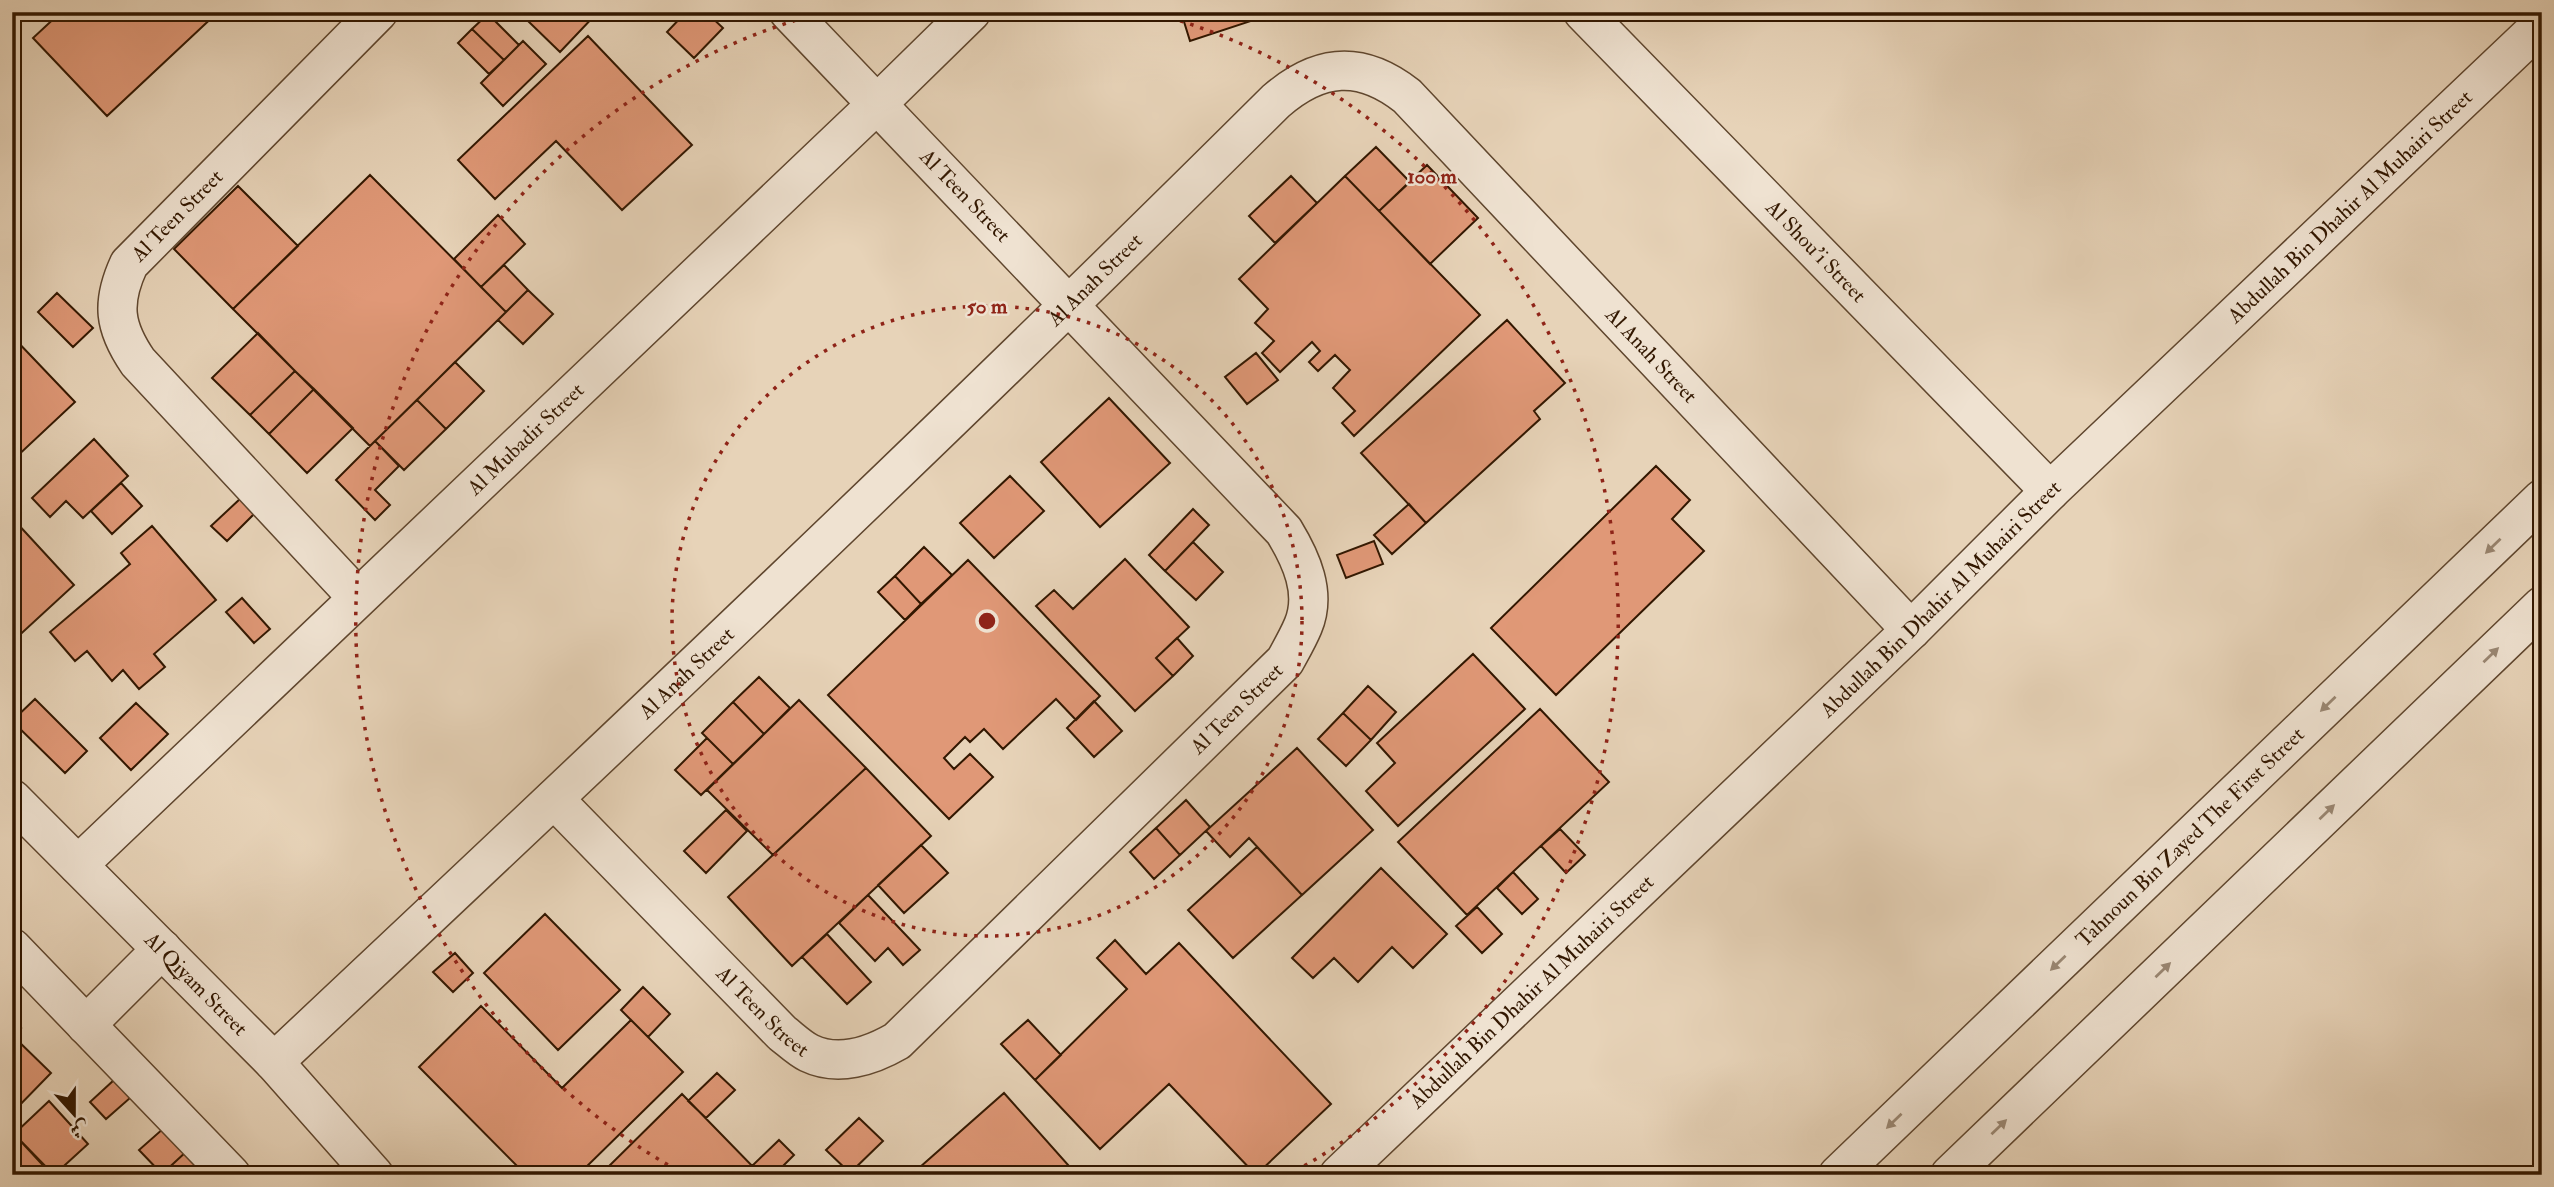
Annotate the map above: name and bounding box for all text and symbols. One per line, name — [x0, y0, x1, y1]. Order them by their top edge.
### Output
street label: Abdullah Bin Dhahir Al Muhairi Street — [2221, 84, 2478, 330]
street label: Al Teen Street — [913, 143, 1016, 248]
street label: Al Teen Street — [125, 163, 229, 268]
text: 100 m — [1407, 163, 1458, 190]
street label: Al Shou'i Street — [1759, 193, 1872, 308]
street label: Al Anah Street — [1041, 227, 1148, 333]
text: 50 m — [967, 293, 1008, 320]
street label: Al Anah Street — [1599, 301, 1703, 409]
street label: Al Mubadir Street — [461, 377, 590, 502]
street label: Abdullah Bin Dhahir Al Muhairi Street — [1813, 474, 2067, 724]
one-way arrow — [2484, 538, 2501, 555]
centre of rings — [975, 609, 999, 633]
street label: Al Anah Street — [632, 621, 740, 725]
one-way arrow — [2482, 647, 2499, 663]
street label: Al Teen Street — [1184, 657, 1289, 761]
one-way arrow — [2320, 695, 2337, 712]
street label: Tahnoun Bin Zayed The First Street — [2070, 721, 2310, 953]
one-way arrow — [2318, 805, 2335, 821]
street label: Abdullah Bin Dhahir Al Muhairi Street — [1403, 869, 1660, 1115]
street label: Al Qiyam Street — [138, 926, 254, 1042]
one-way arrow — [2049, 955, 2067, 971]
street label: Al Teen Street — [710, 959, 814, 1063]
one-way arrow — [2154, 962, 2171, 978]
north arrow — [38, 1078, 108, 1148]
one-way arrow — [1886, 1112, 1903, 1128]
text: ش — [67, 1114, 93, 1144]
one-way arrow — [1990, 1120, 2007, 1136]

